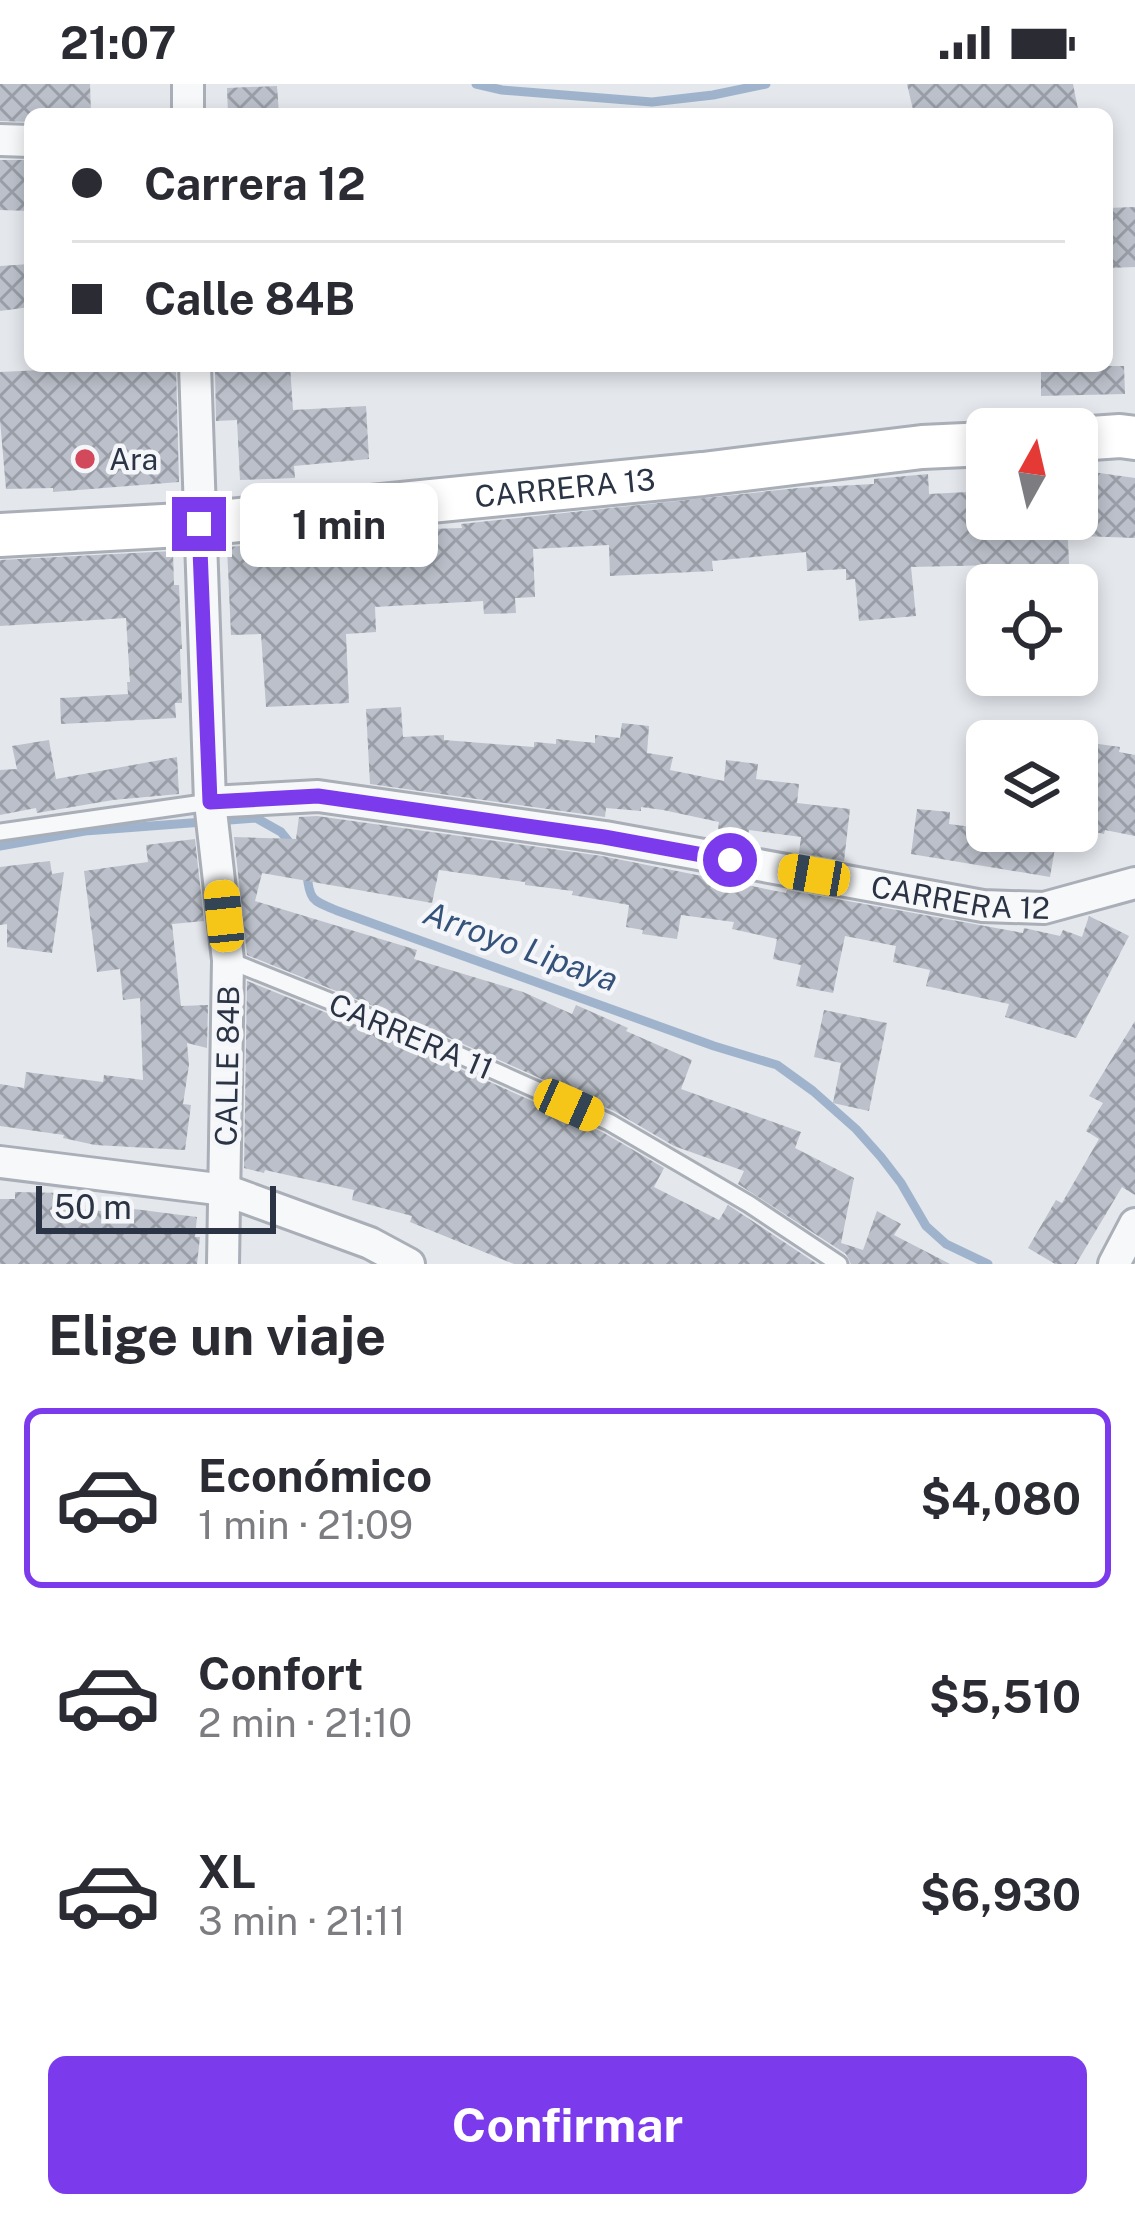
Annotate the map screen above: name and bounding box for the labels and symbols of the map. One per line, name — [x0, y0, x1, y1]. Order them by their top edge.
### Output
north arrow — [966, 408, 1098, 540]
place label: Ara — [109, 441, 158, 477]
marker: Ara — [72, 446, 98, 472]
street label: CARRERA 13 — [473, 461, 657, 515]
callout: 1 min — [241, 482, 439, 566]
route end — [172, 497, 226, 551]
route start — [703, 833, 757, 887]
car — [775, 851, 853, 899]
street label: CARRERA 12 — [868, 868, 1050, 926]
car — [202, 878, 246, 954]
water label: Arroyo Lipaya — [419, 893, 623, 999]
street label: CALLE 84B — [208, 985, 246, 1147]
street label: CARRERA 11 — [324, 985, 498, 1087]
car — [529, 1074, 609, 1136]
scale bar — [36, 1180, 276, 1233]

